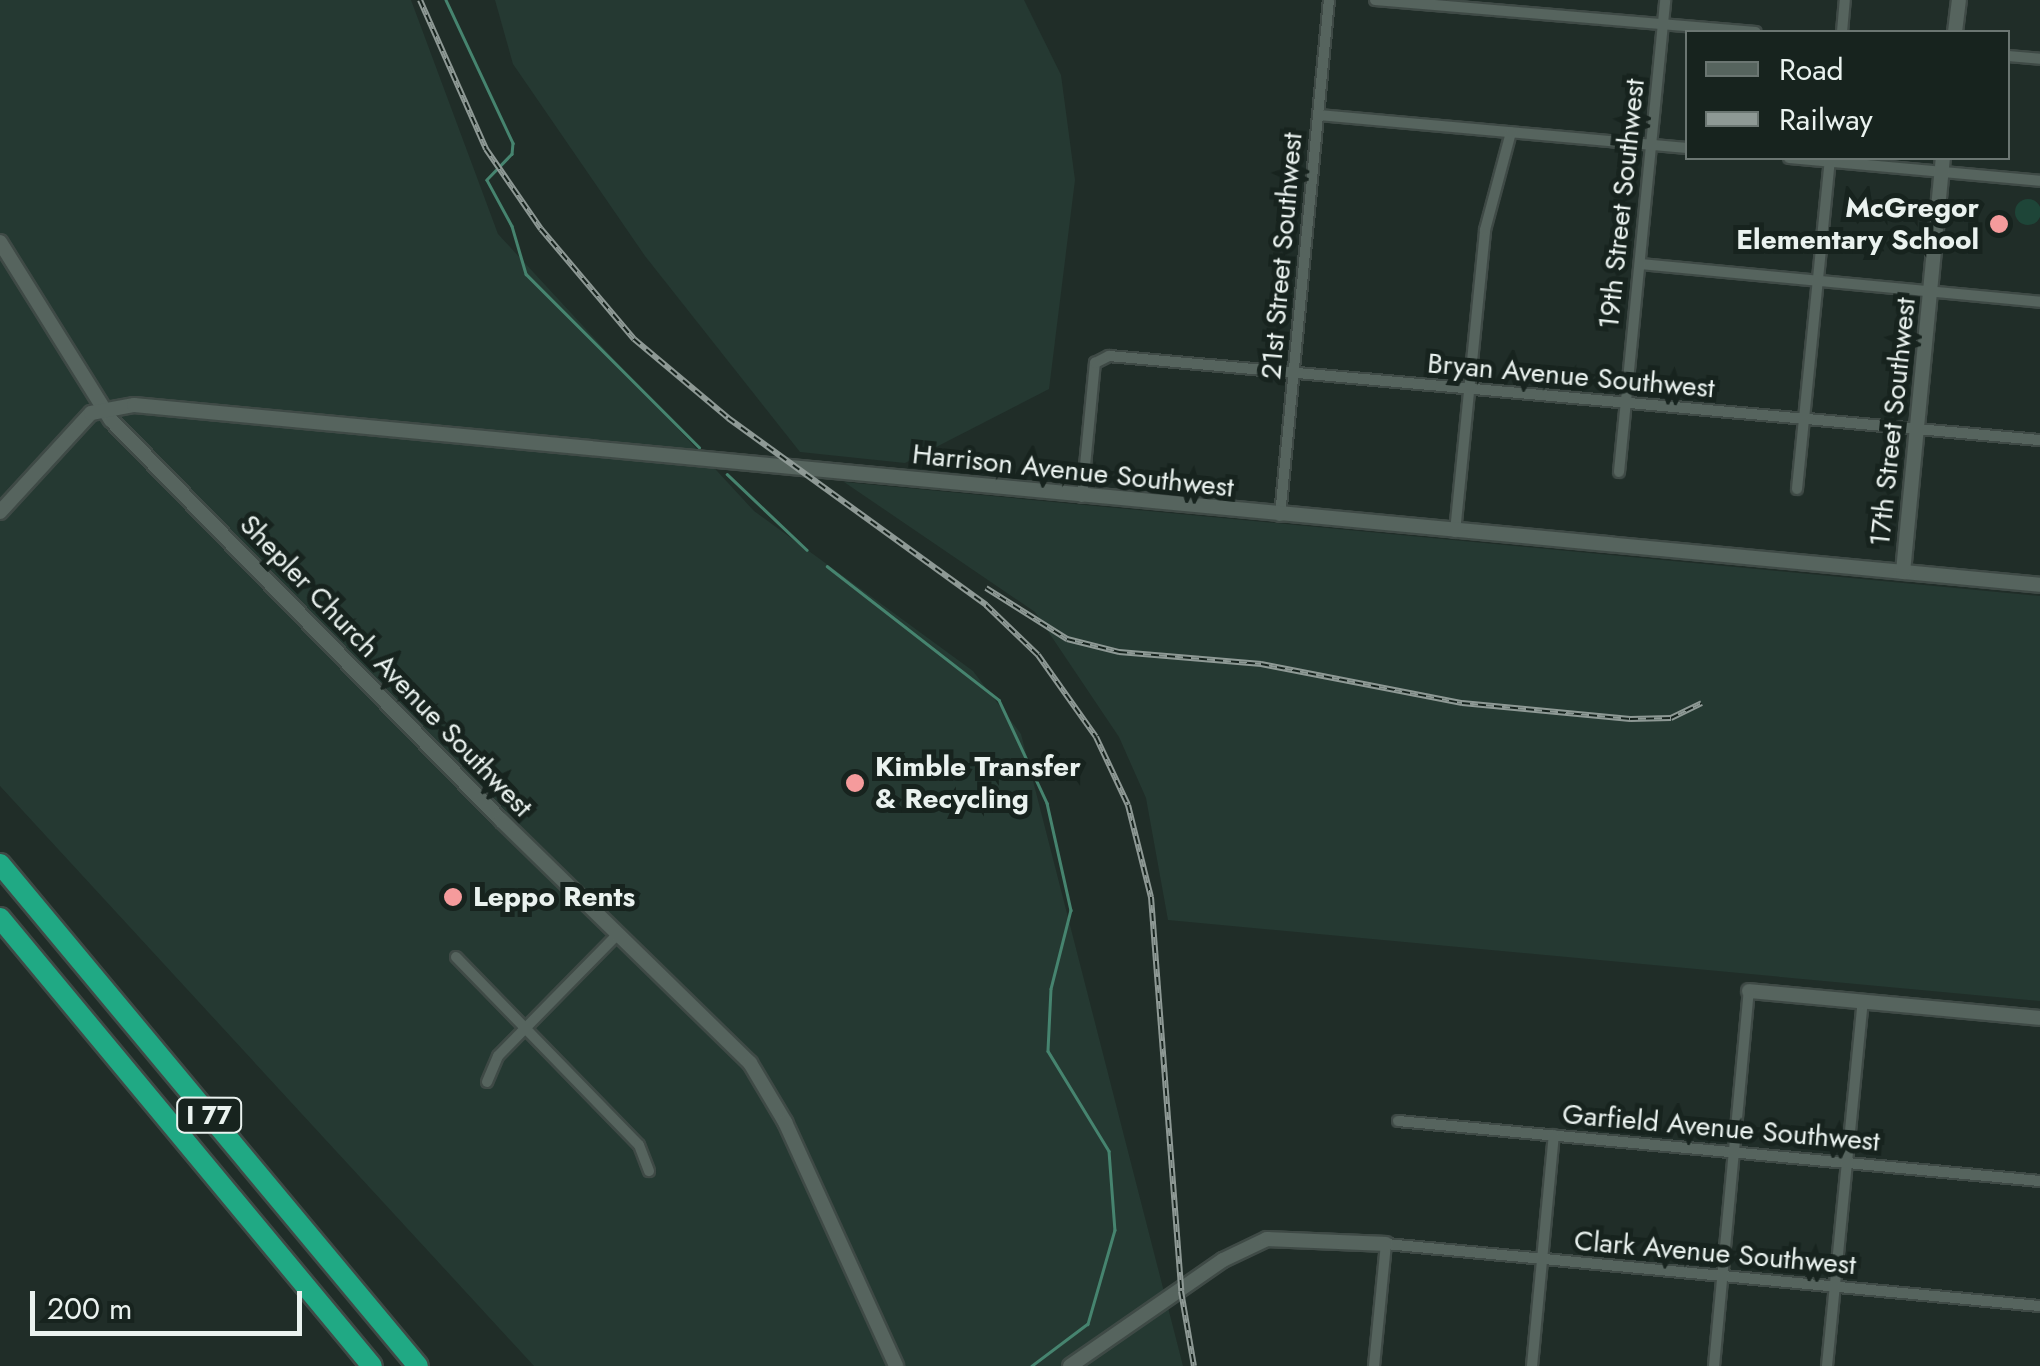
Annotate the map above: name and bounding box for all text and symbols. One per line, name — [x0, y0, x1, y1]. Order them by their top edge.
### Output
legend — [1685, 30, 2010, 160]
text: Road — [1779, 48, 1844, 91]
street label: 19th Street Southwest — [1592, 77, 1652, 331]
text: Railway — [1779, 98, 1873, 141]
street label: 21st Street Southwest — [1254, 131, 1310, 381]
place label: McGregor Elementary School — [1736, 191, 1979, 257]
marker: McGregor Elementary School — [1988, 213, 2010, 235]
street label: 17th Street Southwest — [1863, 296, 1923, 548]
street label: Bryan Avenue Southwest — [1426, 347, 1716, 405]
street label: Harrison Avenue Southwest — [911, 437, 1235, 505]
street label: Shepler Church Avenue Southwest — [233, 508, 539, 824]
place label: Kimble Transfer & Recycling — [875, 750, 1081, 816]
marker: Kimble Transfer & Recycling — [844, 772, 866, 794]
place label: Leppo Rents — [473, 880, 635, 914]
marker: Leppo Rents — [442, 886, 464, 908]
road number: I 77 — [174, 1095, 244, 1135]
street label: Garfield Avenue Southwest — [1561, 1097, 1881, 1159]
street label: Clark Avenue Southwest — [1573, 1224, 1857, 1282]
scale bar — [35, 1271, 308, 1333]
text: 200 m — [47, 1287, 132, 1330]

